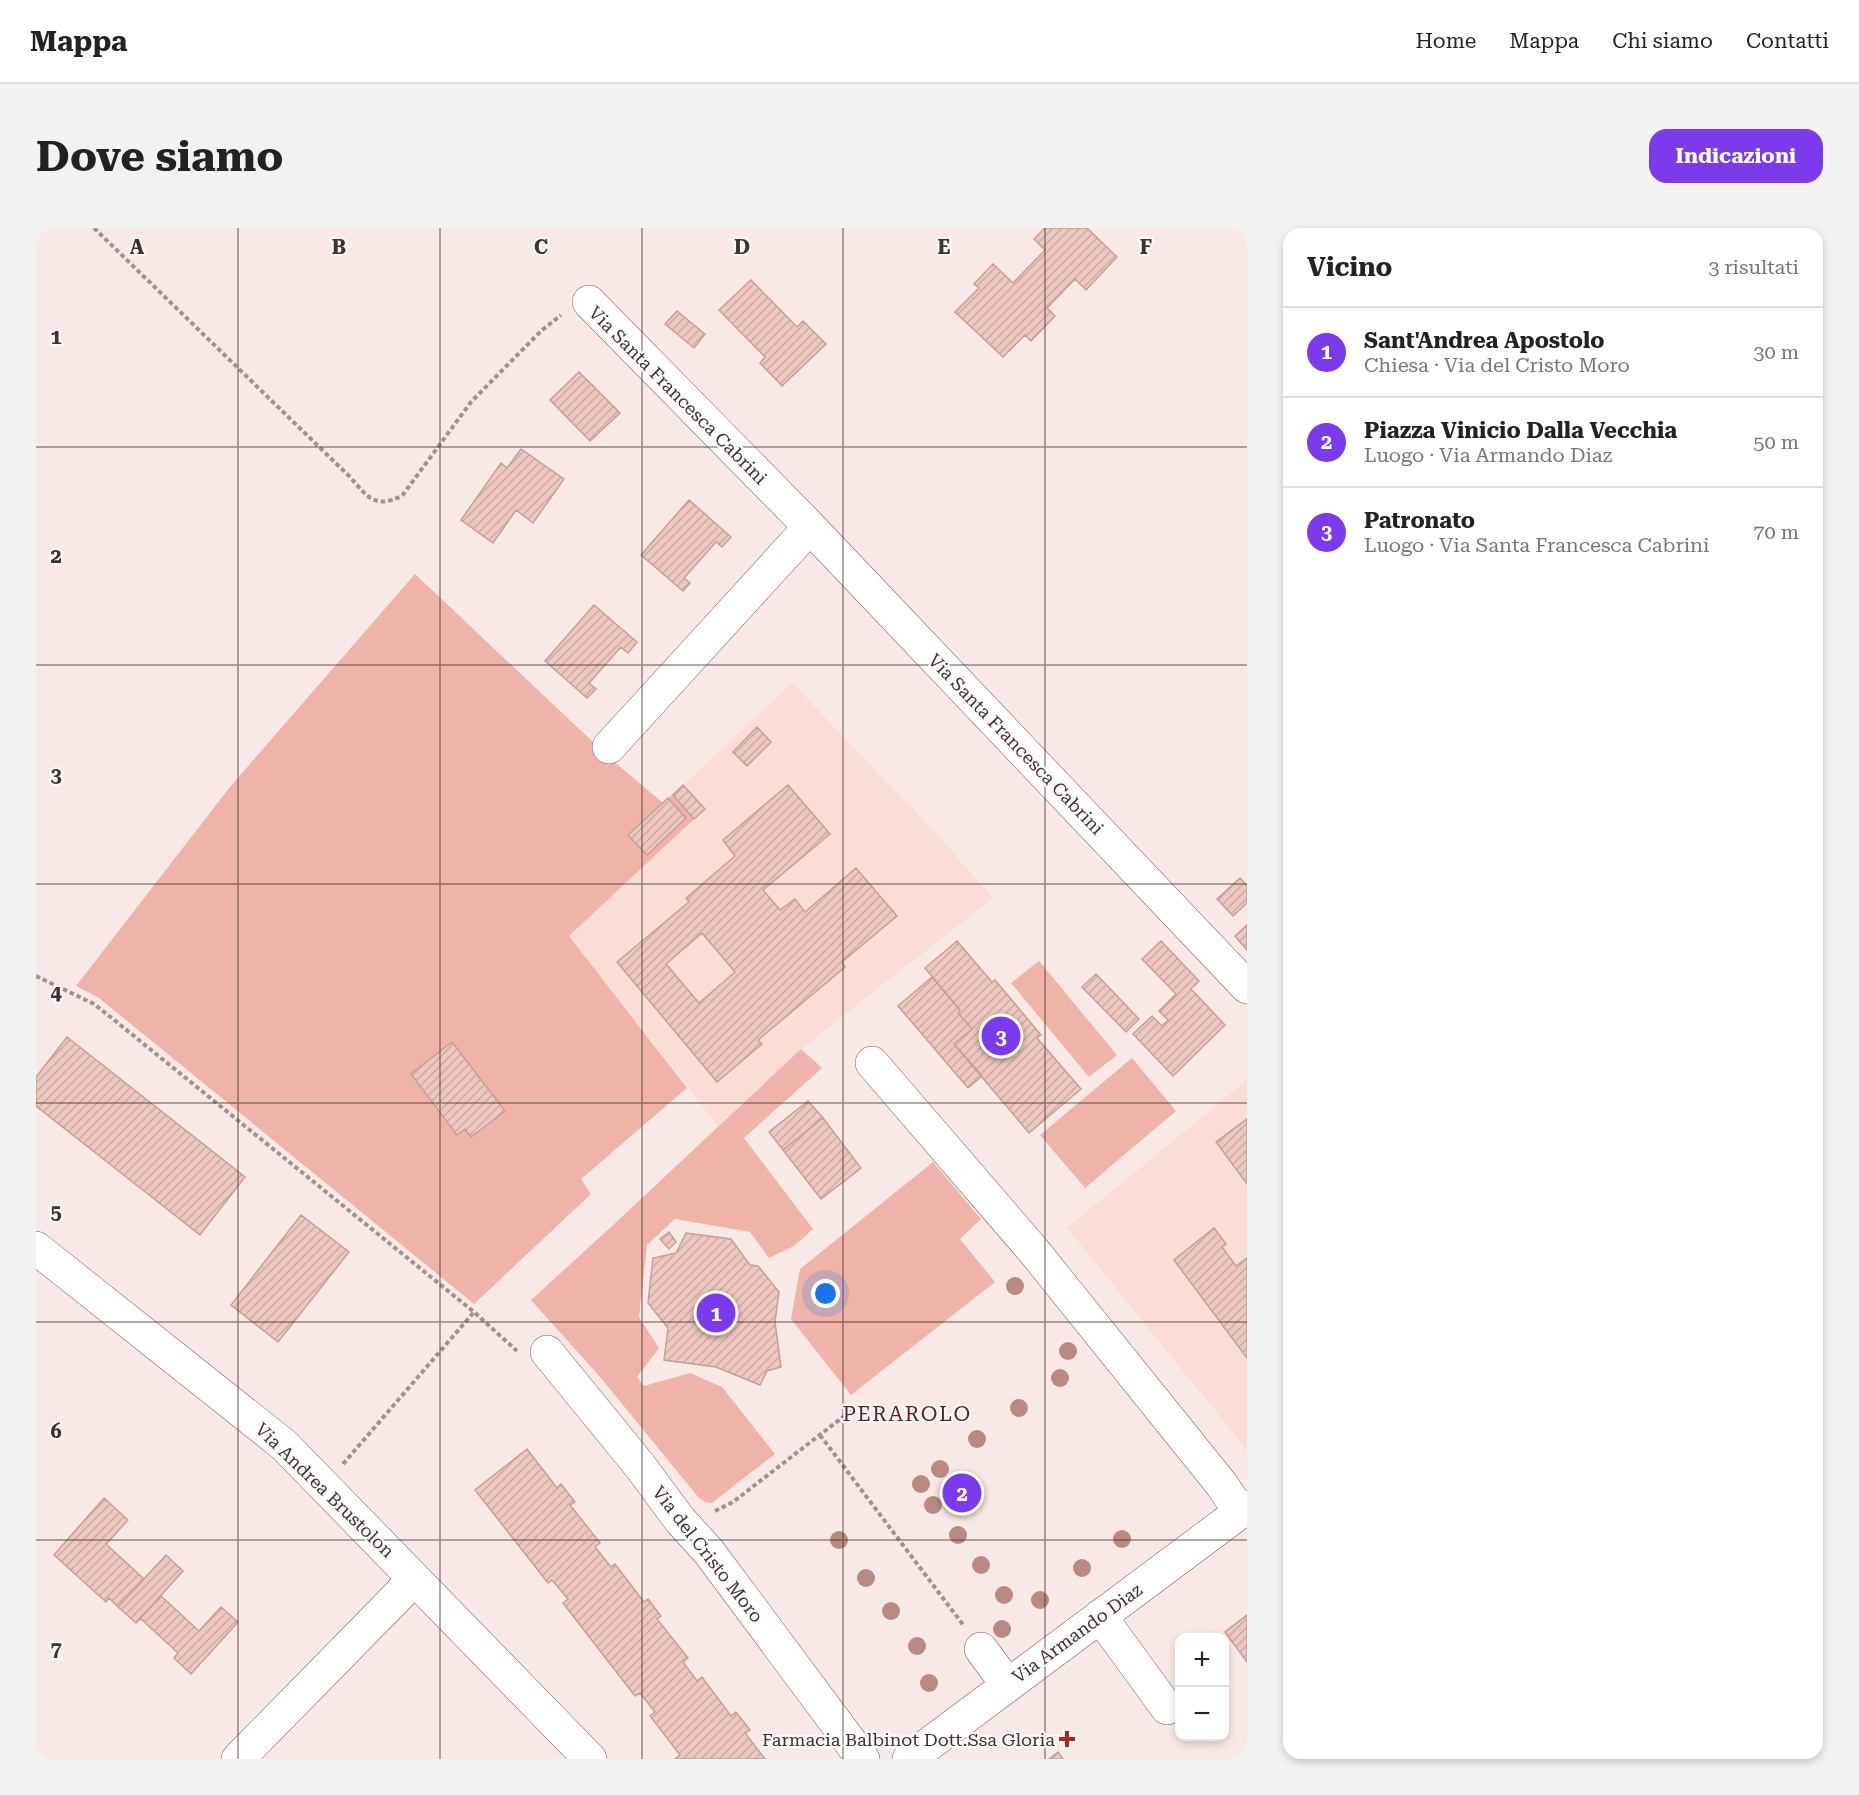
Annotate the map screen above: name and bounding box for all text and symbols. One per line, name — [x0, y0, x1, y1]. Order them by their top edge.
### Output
text: Mappa — [30, 25, 128, 58]
text: Home — [1415, 29, 1476, 53]
text: Mappa — [1509, 29, 1579, 53]
text: Chi siamo — [1612, 29, 1713, 53]
text: Contatti — [1746, 29, 1829, 53]
button: Indicazioni — [1649, 129, 1823, 183]
text: Dove siamo — [36, 132, 283, 181]
text: A — [130, 235, 145, 259]
text: B — [332, 235, 346, 259]
text: C — [534, 235, 548, 259]
text: D — [734, 235, 750, 259]
text: E — [938, 235, 951, 259]
text: F — [1140, 235, 1152, 259]
text: Vicino — [1307, 252, 1392, 282]
text: 3 risultati — [1708, 255, 1799, 279]
street label: Via Santa Francesca Cabrini — [585, 302, 772, 489]
text: 1 — [50, 325, 62, 349]
text: Sant'Andrea Apostolo — [1364, 328, 1604, 353]
text: 1 — [1321, 340, 1332, 364]
text: 30 m — [1753, 340, 1799, 364]
text: Chiesa · Via del Cristo Moro — [1364, 353, 1630, 377]
text: Piazza Vinicio Dalla Vecchia — [1364, 418, 1677, 443]
text: 2 — [1321, 430, 1332, 454]
text: 50 m — [1753, 430, 1799, 454]
text: Luogo · Via Armando Diaz — [1364, 443, 1612, 467]
text: Patronato — [1364, 508, 1475, 533]
text: 3 — [1321, 520, 1332, 544]
text: 70 m — [1753, 520, 1799, 544]
text: Luogo · Via Santa Francesca Cabrini — [1364, 533, 1709, 557]
text: 2 — [50, 544, 62, 568]
street label: Via Santa Francesca Cabrini — [924, 649, 1108, 839]
text: 3 — [50, 763, 62, 787]
text: 4 — [50, 981, 62, 1005]
pin: 3 — [982, 1014, 1020, 1058]
text: 5 — [50, 1200, 62, 1224]
your location — [811, 1279, 840, 1308]
pin: 1 — [696, 1290, 736, 1336]
district label: PERAROLO — [842, 1402, 972, 1426]
street label: Via Andrea Brustolon — [251, 1418, 399, 1562]
text: 6 — [50, 1419, 62, 1443]
pin: 2 — [942, 1470, 982, 1516]
street label: Via del Cristo Moro — [648, 1482, 768, 1626]
street label: Via Armando Diaz — [1008, 1579, 1146, 1687]
map controls — [1175, 1633, 1229, 1741]
button: + — [1175, 1633, 1229, 1687]
text: 7 — [50, 1637, 62, 1661]
button: − — [1175, 1687, 1229, 1741]
place label: Farmacia Balbinot Dott.Ssa Gloria — [762, 1729, 1055, 1750]
marker: Farmacia Balbinot Dott.Ssa Gloria — [1060, 1732, 1074, 1746]

